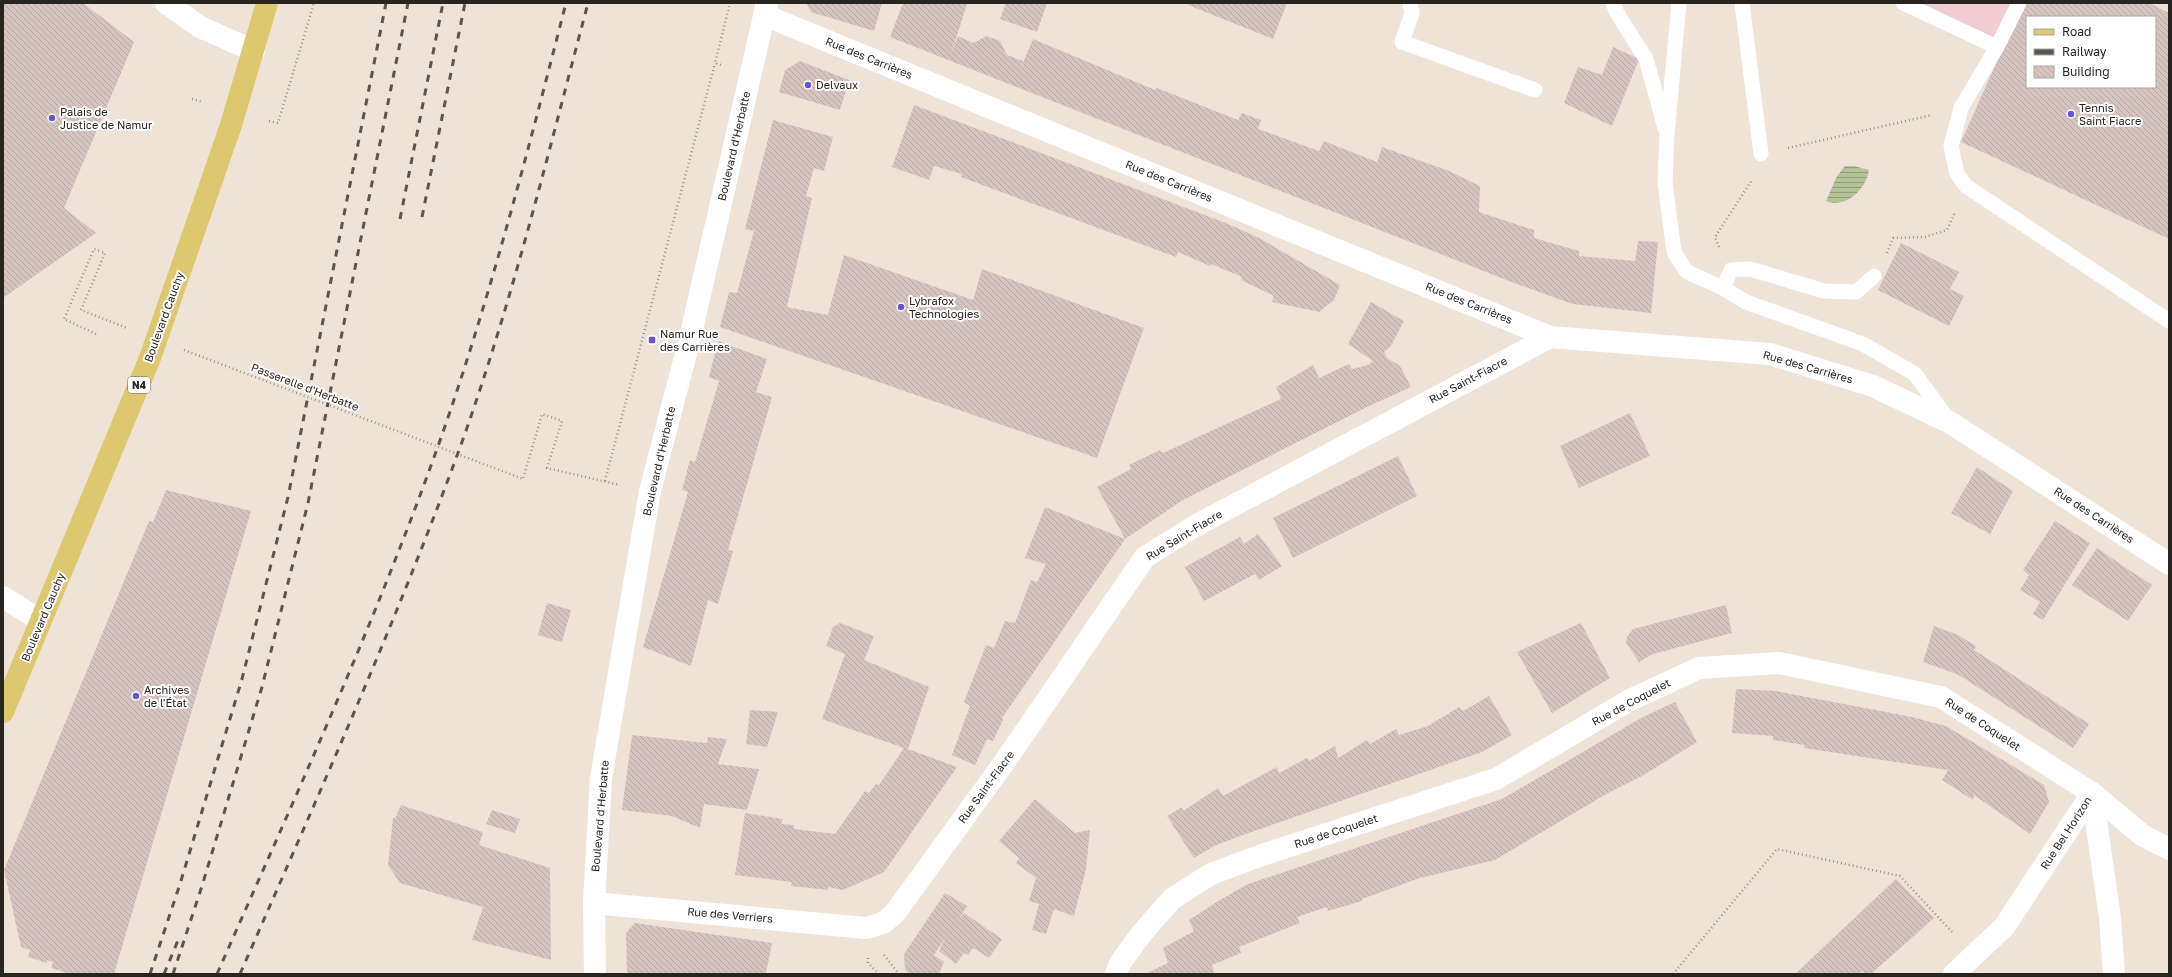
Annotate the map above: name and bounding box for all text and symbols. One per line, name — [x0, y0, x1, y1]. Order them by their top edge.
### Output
legend — [2026, 16, 2156, 88]
text: Road — [2062, 24, 2091, 39]
street label: Rue des Carrières — [824, 34, 915, 81]
text: Railway — [2062, 44, 2107, 59]
text: Building — [2062, 64, 2110, 79]
place label: Delvaux — [816, 78, 858, 91]
marker: Delvaux — [803, 80, 813, 90]
street label: Boulevard d'Herbatte — [715, 90, 752, 202]
place label: Tennis Saint Fiacre — [2079, 101, 2141, 127]
place label: Palais de Justice de Namur — [60, 105, 153, 131]
marker: Tennis Saint Fiacre — [2066, 109, 2076, 119]
marker: Palais de Justice de Namur — [47, 113, 57, 123]
street label: Rue des Carrières — [1124, 157, 1215, 204]
street label: Boulevard Cauchy — [141, 270, 186, 364]
street label: Rue des Carrières — [1424, 279, 1515, 326]
place label: Lybrafox Technologies — [909, 294, 979, 320]
marker: Lybrafox Technologies — [896, 302, 906, 312]
place label: Namur Rue des Carrières — [660, 327, 730, 353]
marker: Namur Rue des Carrières — [647, 335, 657, 345]
street label: Rue des Carrières — [1762, 347, 1855, 386]
street label: Rue Saint-Fiacre — [1427, 354, 1509, 406]
street label: Passerelle d'Herbatte — [250, 360, 361, 413]
road number: N4 — [128, 377, 150, 393]
street label: Boulevard d'Herbatte — [640, 405, 677, 517]
street label: Rue des Carrières — [2052, 484, 2137, 545]
street label: Rue Saint-Fiacre — [1143, 507, 1224, 562]
street label: Boulevard Cauchy — [18, 571, 67, 663]
street label: Rue de Coquelet — [1589, 675, 1672, 728]
place label: Archives de l'État — [144, 683, 190, 709]
marker: Archives de l'État — [131, 691, 141, 701]
street label: Rue de Coquelet — [1943, 694, 2023, 753]
street label: Rue Saint-Fiacre — [955, 748, 1016, 826]
street label: Boulevard d'Herbatte — [588, 760, 611, 872]
street label: Rue Bel Horizon — [2037, 794, 2094, 872]
street label: Rue de Coquelet — [1292, 811, 1379, 850]
street label: Rue des Verriers — [687, 904, 774, 925]

